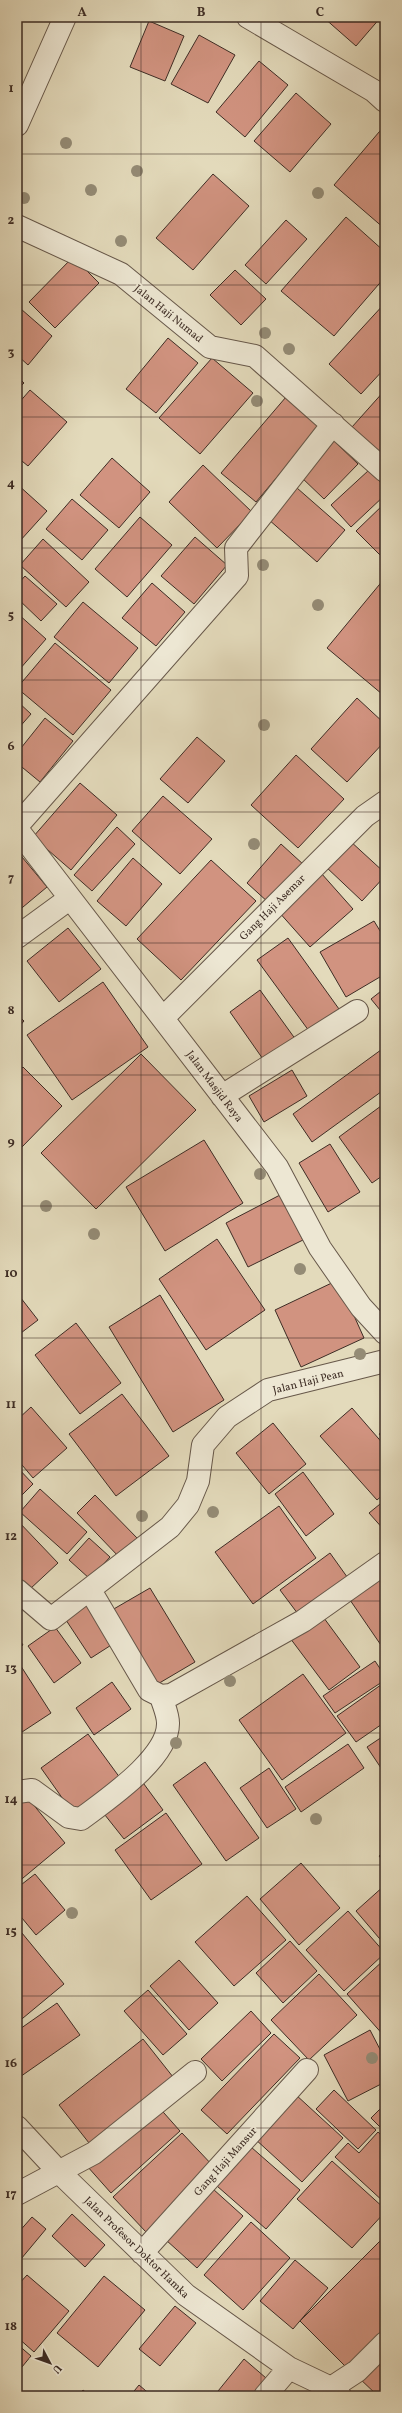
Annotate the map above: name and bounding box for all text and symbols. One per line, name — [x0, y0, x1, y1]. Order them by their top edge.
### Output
text: A — [77, 4, 87, 22]
text: B — [197, 4, 206, 22]
text: C — [316, 4, 324, 22]
text: 1 — [8, 80, 14, 98]
text: 2 — [8, 212, 15, 230]
street label: Jalan Haji Numad — [130, 282, 206, 347]
text: 3 — [8, 344, 15, 362]
text: 4 — [7, 475, 15, 493]
text: 5 — [8, 607, 14, 625]
text: 6 — [7, 738, 15, 756]
text: 7 — [8, 870, 14, 888]
street label: Gang Haji Asemar — [237, 871, 310, 944]
text: 8 — [7, 1002, 15, 1020]
street label: Jalan Masjid Raya — [182, 1048, 246, 1126]
text: 9 — [7, 1133, 15, 1151]
text: 10 — [4, 1265, 18, 1283]
street label: Jalan Haji Pean — [271, 1366, 346, 1398]
text: 11 — [6, 1396, 16, 1414]
text: 12 — [5, 1528, 17, 1546]
text: 13 — [5, 1660, 17, 1678]
text: 14 — [4, 1791, 18, 1809]
text: 15 — [5, 1923, 17, 1941]
text: 16 — [5, 2055, 17, 2073]
street label: Gang Haji Mansur — [191, 2124, 261, 2200]
text: 17 — [5, 2186, 17, 2204]
street label: Jalan Profesor Doktor Hamka — [80, 2194, 192, 2303]
text: 18 — [5, 2318, 17, 2336]
north arrow — [30, 2343, 70, 2383]
text: U — [48, 2361, 65, 2377]

